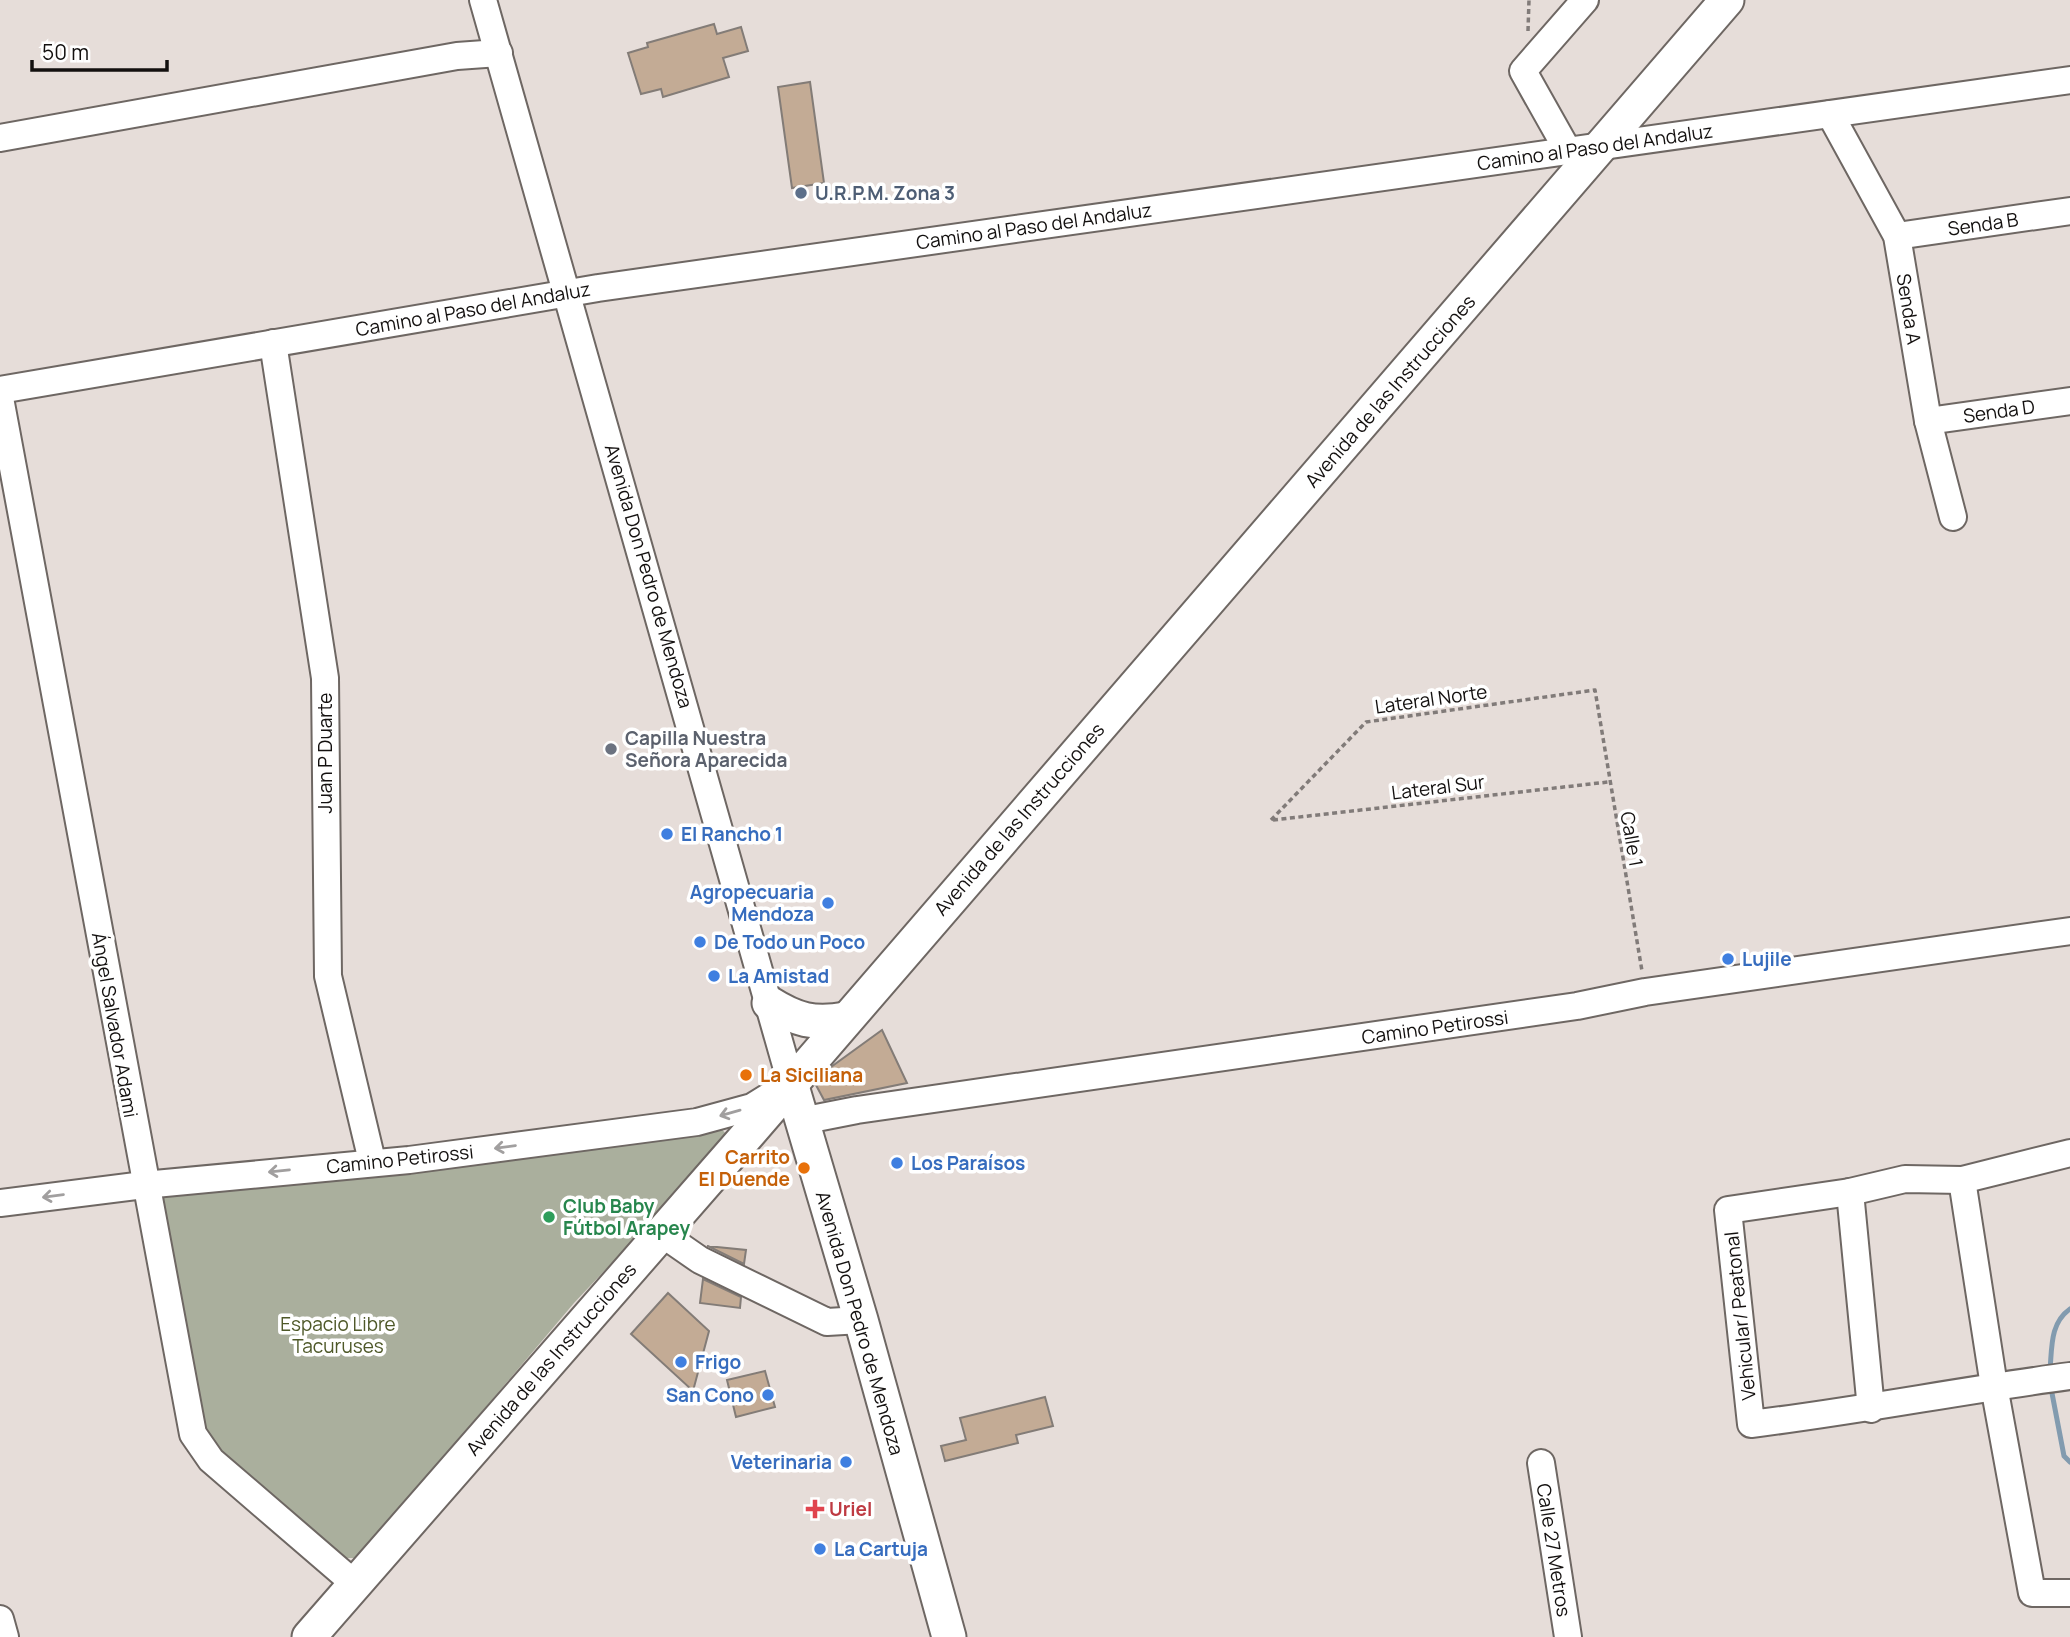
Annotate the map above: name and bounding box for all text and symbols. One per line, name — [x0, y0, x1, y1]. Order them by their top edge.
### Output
scale bar — [32, 28, 166, 72]
text: 50 m — [42, 38, 89, 66]
street label: Camino al Paso del Andaluz — [1475, 118, 1715, 176]
place label: U.R.P.M. Zona 3 — [815, 180, 955, 206]
marker: U.R.P.M. Zona 3 — [793, 185, 809, 201]
street label: Camino al Paso del Andaluz — [914, 197, 1154, 255]
street label: Senda B — [1946, 206, 2020, 242]
street label: Senda A — [1891, 272, 1927, 346]
street label: Camino al Paso del Andaluz — [354, 276, 592, 342]
street label: Avenida de las Instrucciones — [1299, 289, 1481, 493]
street label: Senda D — [1961, 393, 2037, 429]
street label: Avenida Don Pedro de Mendoza — [599, 441, 699, 711]
street label: Lateral Norte — [1373, 678, 1489, 720]
street label: Juan P Duarte — [312, 693, 338, 813]
street label: Avenida de las Instrucciones — [928, 717, 1110, 921]
place label: Capilla Nuestra Señora Aparecida — [625, 725, 788, 773]
marker: Capilla Nuestra Señora Aparecida — [603, 741, 619, 757]
street label: Lateral Sur — [1390, 768, 1486, 806]
street label: Calle 1 — [1614, 809, 1650, 869]
place label: El Rancho 1 — [681, 821, 783, 847]
marker: El Rancho 1 — [659, 826, 675, 842]
place label: Agropecuaria Mendoza — [690, 879, 814, 927]
marker: Agropecuaria Mendoza — [820, 895, 836, 911]
place label: De Todo un Poco — [714, 929, 865, 955]
street label: Ángel Salvador Adami — [86, 930, 144, 1120]
marker: De Todo un Poco — [692, 934, 708, 950]
place label: Lujile — [1742, 946, 1792, 972]
marker: Lujile — [1720, 951, 1736, 967]
place label: La Amistad — [728, 963, 829, 989]
marker: La Amistad — [706, 968, 722, 984]
street label: Camino Petirossi — [1360, 1004, 1510, 1050]
place label: La Siciliana — [760, 1062, 863, 1088]
marker: La Siciliana — [738, 1067, 754, 1083]
one-way arrow — [719, 1108, 741, 1121]
street label: Camino Petirossi — [325, 1138, 475, 1180]
one-way arrow — [495, 1141, 517, 1154]
place label: Carrito El Duende — [699, 1144, 790, 1192]
place label: Los Paraísos — [911, 1150, 1025, 1176]
marker: Los Paraísos — [889, 1155, 905, 1171]
marker: Carrito El Duende — [796, 1160, 812, 1176]
one-way arrow — [268, 1165, 291, 1178]
street label: Avenida Don Pedro de Mendoza — [810, 1188, 910, 1458]
one-way arrow — [42, 1190, 65, 1203]
place label: Club Baby Fútbol Arapey — [563, 1193, 691, 1241]
marker: Club Baby Fútbol Arapey — [541, 1209, 557, 1225]
street label: Vehicular/ Peatonal — [1718, 1230, 1762, 1402]
street label: Avenida de las Instrucciones — [460, 1257, 642, 1461]
park label: Espacio Libre Tacuruses — [280, 1311, 396, 1359]
place label: Frigo — [695, 1349, 741, 1375]
marker: Frigo — [673, 1354, 689, 1370]
place label: San Cono — [666, 1382, 754, 1408]
marker: San Cono — [760, 1387, 776, 1403]
place label: Veterinaria — [731, 1449, 832, 1475]
marker: Veterinaria — [838, 1454, 854, 1470]
street label: Calle 27 Metros — [1531, 1482, 1577, 1619]
place label: Uriel — [829, 1496, 872, 1522]
marker: Uriel — [807, 1501, 823, 1517]
place label: La Cartuja — [834, 1536, 928, 1562]
marker: La Cartuja — [812, 1541, 828, 1557]

